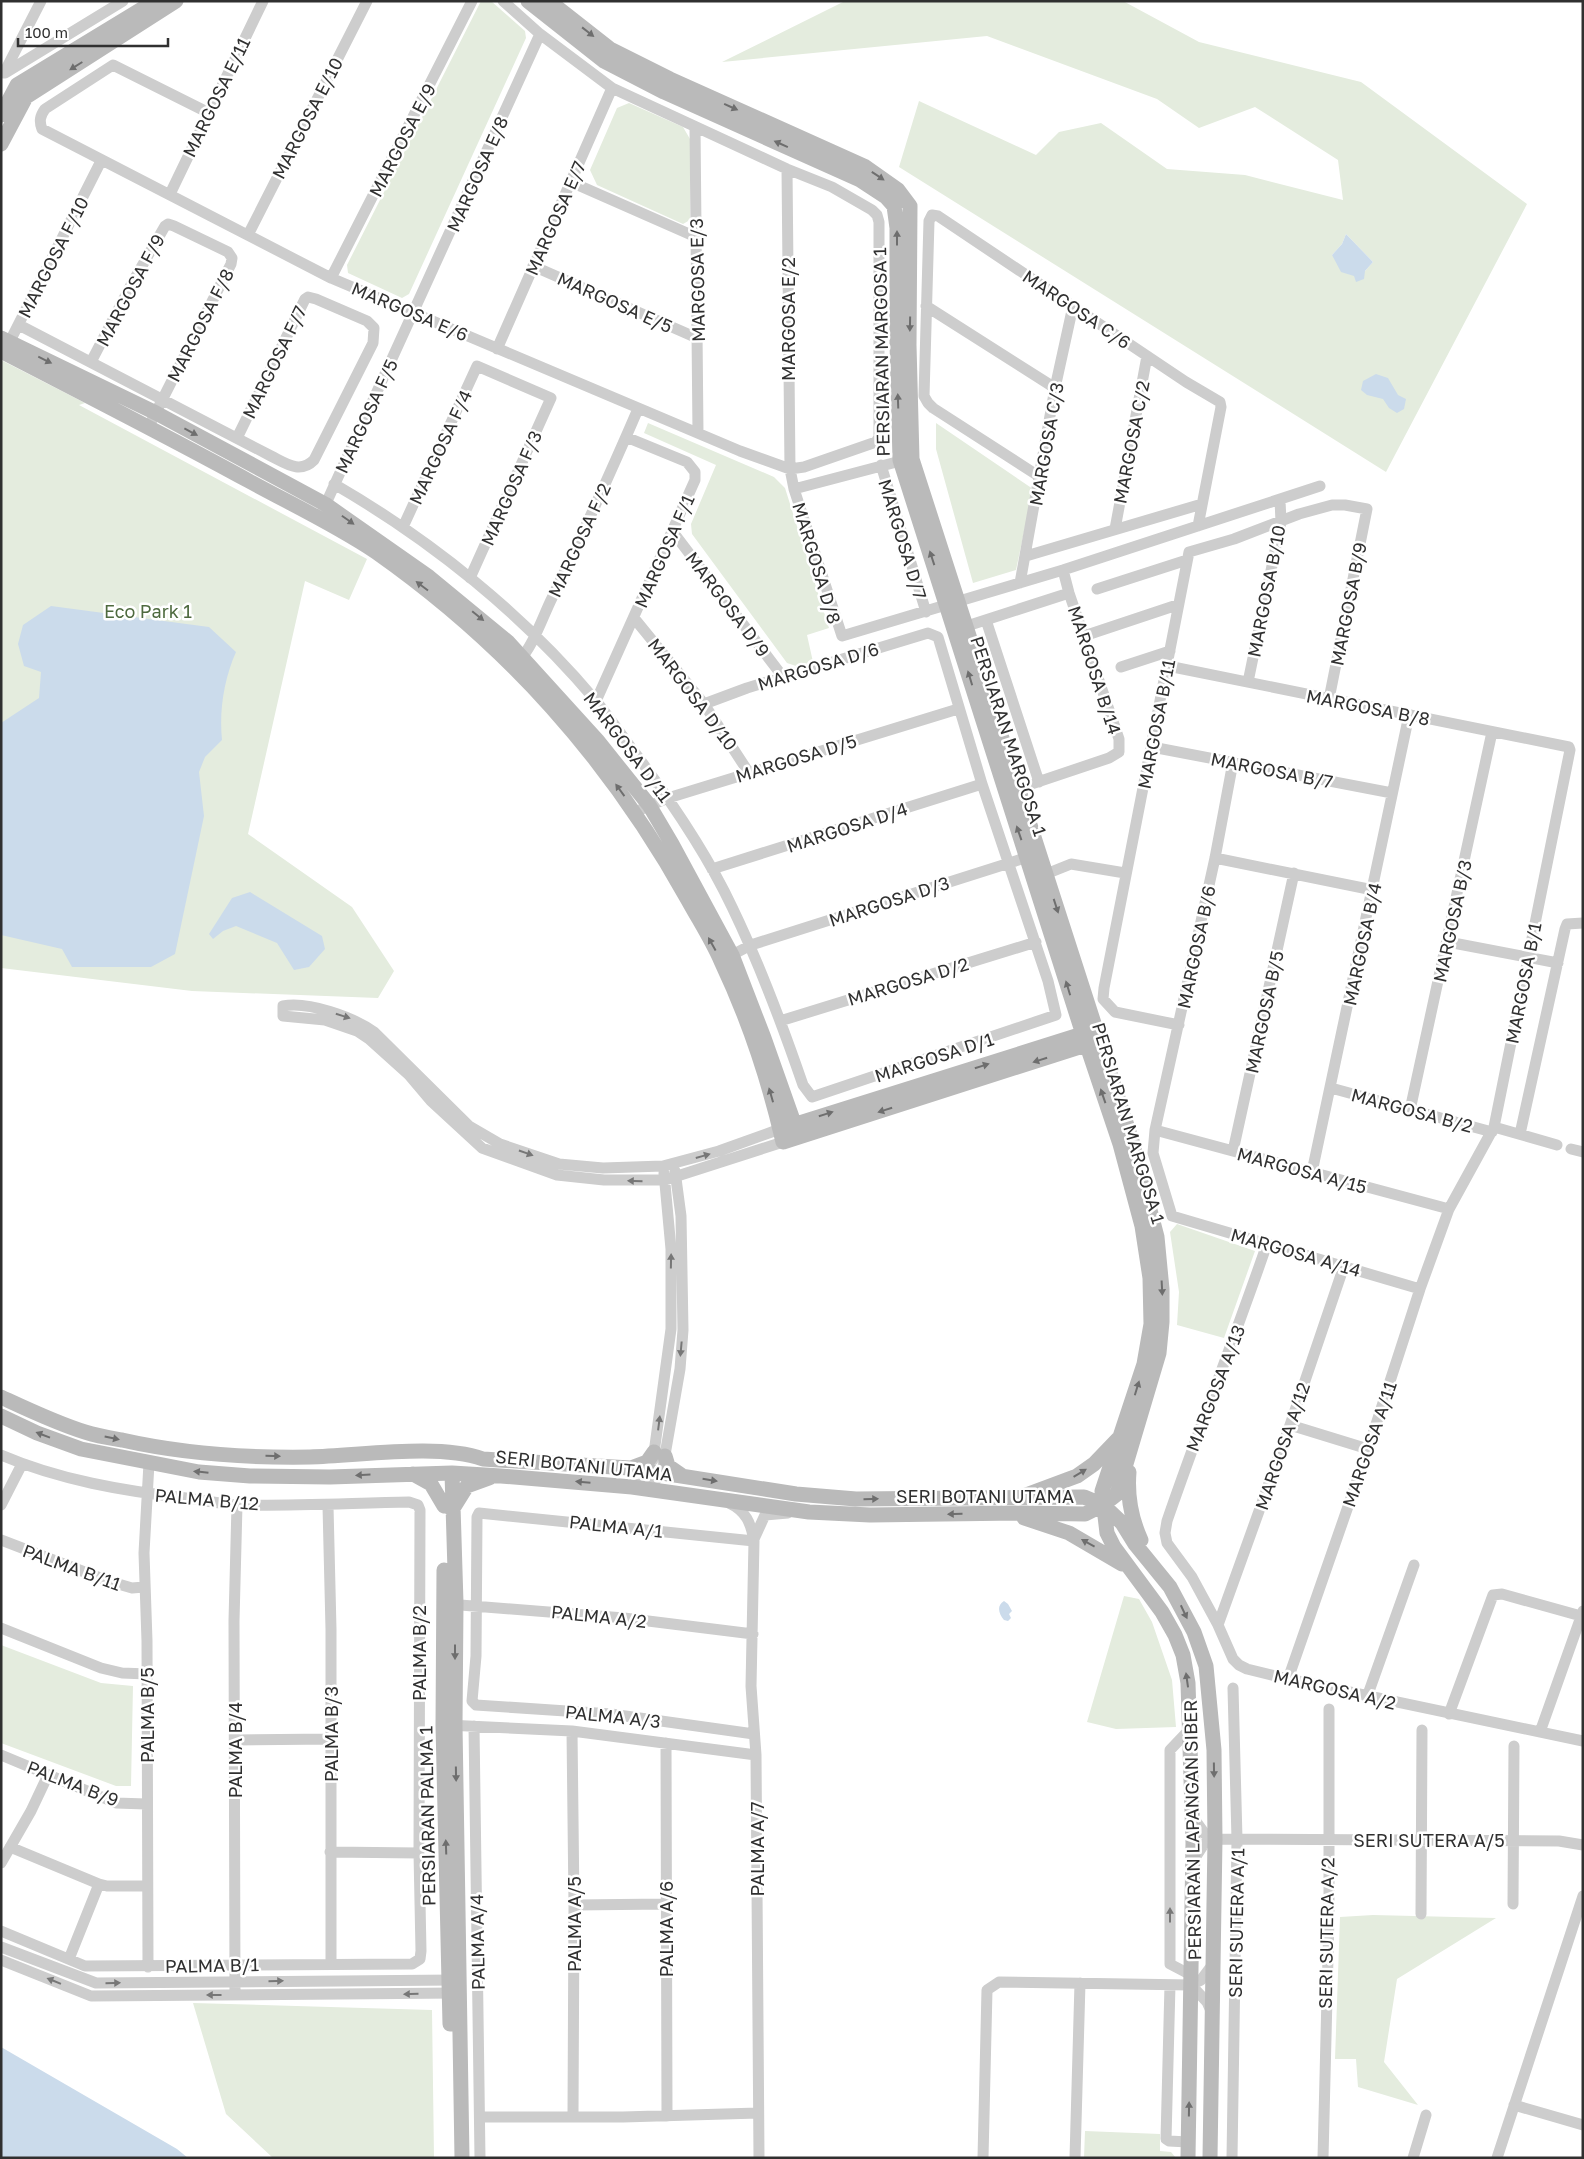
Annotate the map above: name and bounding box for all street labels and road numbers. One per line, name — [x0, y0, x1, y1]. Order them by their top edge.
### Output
street label: MARGOSA E/11 — [177, 33, 255, 161]
street label: MARGOSA E/10 — [267, 54, 347, 182]
street label: MARGOSA E/9 — [364, 80, 440, 200]
street label: MARGOSA E/8 — [442, 113, 512, 235]
street label: MARGOSA E/7 — [520, 157, 590, 279]
street label: MARGOSA F/10 — [13, 193, 93, 321]
street label: MARGOSA E/3 — [685, 218, 709, 342]
street label: MARGOSA F/9 — [91, 230, 169, 350]
street label: PERSIARAN MARGOSA 1 — [868, 247, 894, 457]
street label: MARGOSA E/2 — [777, 257, 799, 381]
street label: MARGOSA F/8 — [162, 265, 238, 385]
street label: MARGOSA C/6 — [1019, 265, 1135, 353]
street label: MARGOSA E/5 — [554, 267, 676, 337]
street label: MARGOSA E/6 — [349, 277, 471, 345]
street label: MARGOSA F/7 — [237, 302, 311, 422]
street label: MARGOSA F/5 — [330, 355, 402, 477]
street label: MARGOSA C/2 — [1108, 379, 1154, 505]
street label: MARGOSA C/3 — [1024, 380, 1068, 508]
street label: MARGOSA F/4 — [404, 386, 476, 508]
street label: MARGOSA F/3 — [476, 427, 546, 549]
street label: MARGOSA D/7 — [874, 476, 932, 602]
street label: MARGOSA F/2 — [543, 479, 615, 601]
street label: MARGOSA F/1 — [629, 491, 699, 611]
street label: MARGOSA D/8 — [788, 500, 846, 626]
street label: MARGOSA B/10 — [1242, 523, 1290, 659]
street label: MARGOSA B/9 — [1325, 540, 1371, 668]
street label: MARGOSA D/9 — [681, 547, 775, 661]
street label: MARGOSA B/14 — [1064, 603, 1126, 737]
street label: PERSIARAN MARGOSA 1 — [966, 633, 1052, 839]
street label: MARGOSA D/10 — [644, 634, 742, 754]
street label: MARGOSA D/6 — [755, 637, 881, 695]
street label: MARGOSA B/11 — [1133, 657, 1179, 791]
street label: MARGOSA B/8 — [1304, 684, 1432, 730]
street label: MARGOSA D/11 — [579, 688, 677, 807]
street label: MARGOSA D/5 — [733, 729, 859, 787]
street label: MARGOSA B/7 — [1209, 747, 1335, 793]
street label: MARGOSA D/4 — [784, 797, 910, 857]
street label: MARGOSA B/3 — [1428, 858, 1476, 984]
street label: MARGOSA D/3 — [826, 871, 952, 931]
street label: MARGOSA B/4 — [1338, 880, 1386, 1008]
street label: MARGOSA B/6 — [1172, 883, 1220, 1011]
street label: MARGOSA B/1 — [1500, 920, 1546, 1046]
street label: MARGOSA B/5 — [1240, 949, 1288, 1075]
street label: MARGOSA D/2 — [845, 952, 971, 1010]
street label: PERSIARAN MARGOSA 1 — [1088, 1020, 1170, 1226]
street label: MARGOSA D/1 — [872, 1027, 996, 1087]
street label: MARGOSA B/2 — [1349, 1083, 1475, 1137]
street label: MARGOSA A/15 — [1235, 1142, 1369, 1198]
street label: MARGOSA A/14 — [1229, 1223, 1363, 1281]
street label: MARGOSA A/13 — [1181, 1322, 1249, 1454]
street label: MARGOSA A/11 — [1337, 1378, 1401, 1510]
street label: MARGOSA A/12 — [1250, 1379, 1314, 1513]
street label: SERI BOTANI UTAMA — [494, 1445, 674, 1485]
street label: PALMA B/12 — [154, 1483, 260, 1515]
street label: SERI BOTANI UTAMA — [896, 1485, 1074, 1507]
street label: PALMA A/1 — [568, 1510, 664, 1542]
street label: PALMA B/11 — [20, 1539, 124, 1595]
street label: PALMA A/2 — [550, 1600, 648, 1632]
street label: PALMA B/2 — [408, 1605, 430, 1701]
street label: MARGOSA A/2 — [1272, 1664, 1398, 1714]
street label: PALMA B/5 — [136, 1667, 158, 1763]
street label: PALMA B/3 — [320, 1686, 342, 1782]
street label: PERSIARAN LAPANGAN SIBER — [1179, 1699, 1205, 1961]
street label: PALMA A/3 — [564, 1700, 662, 1732]
street label: PALMA B/4 — [224, 1702, 246, 1798]
street label: PERSIARAN PALMA 1 — [414, 1725, 440, 1906]
street label: PALMA B/9 — [24, 1755, 122, 1811]
street label: PALMA A/7 — [746, 1802, 768, 1896]
street label: SERI SUTERA A/5 — [1353, 1829, 1505, 1851]
street label: SERI SUTERA A/1 — [1224, 1848, 1248, 1998]
street label: SERI SUTERA A/2 — [1314, 1857, 1338, 2009]
street label: PALMA A/5 — [563, 1876, 585, 1972]
street label: PALMA A/6 — [655, 1881, 677, 1977]
street label: PALMA A/4 — [465, 1894, 489, 1990]
street label: PALMA B/1 — [165, 1953, 260, 1977]

